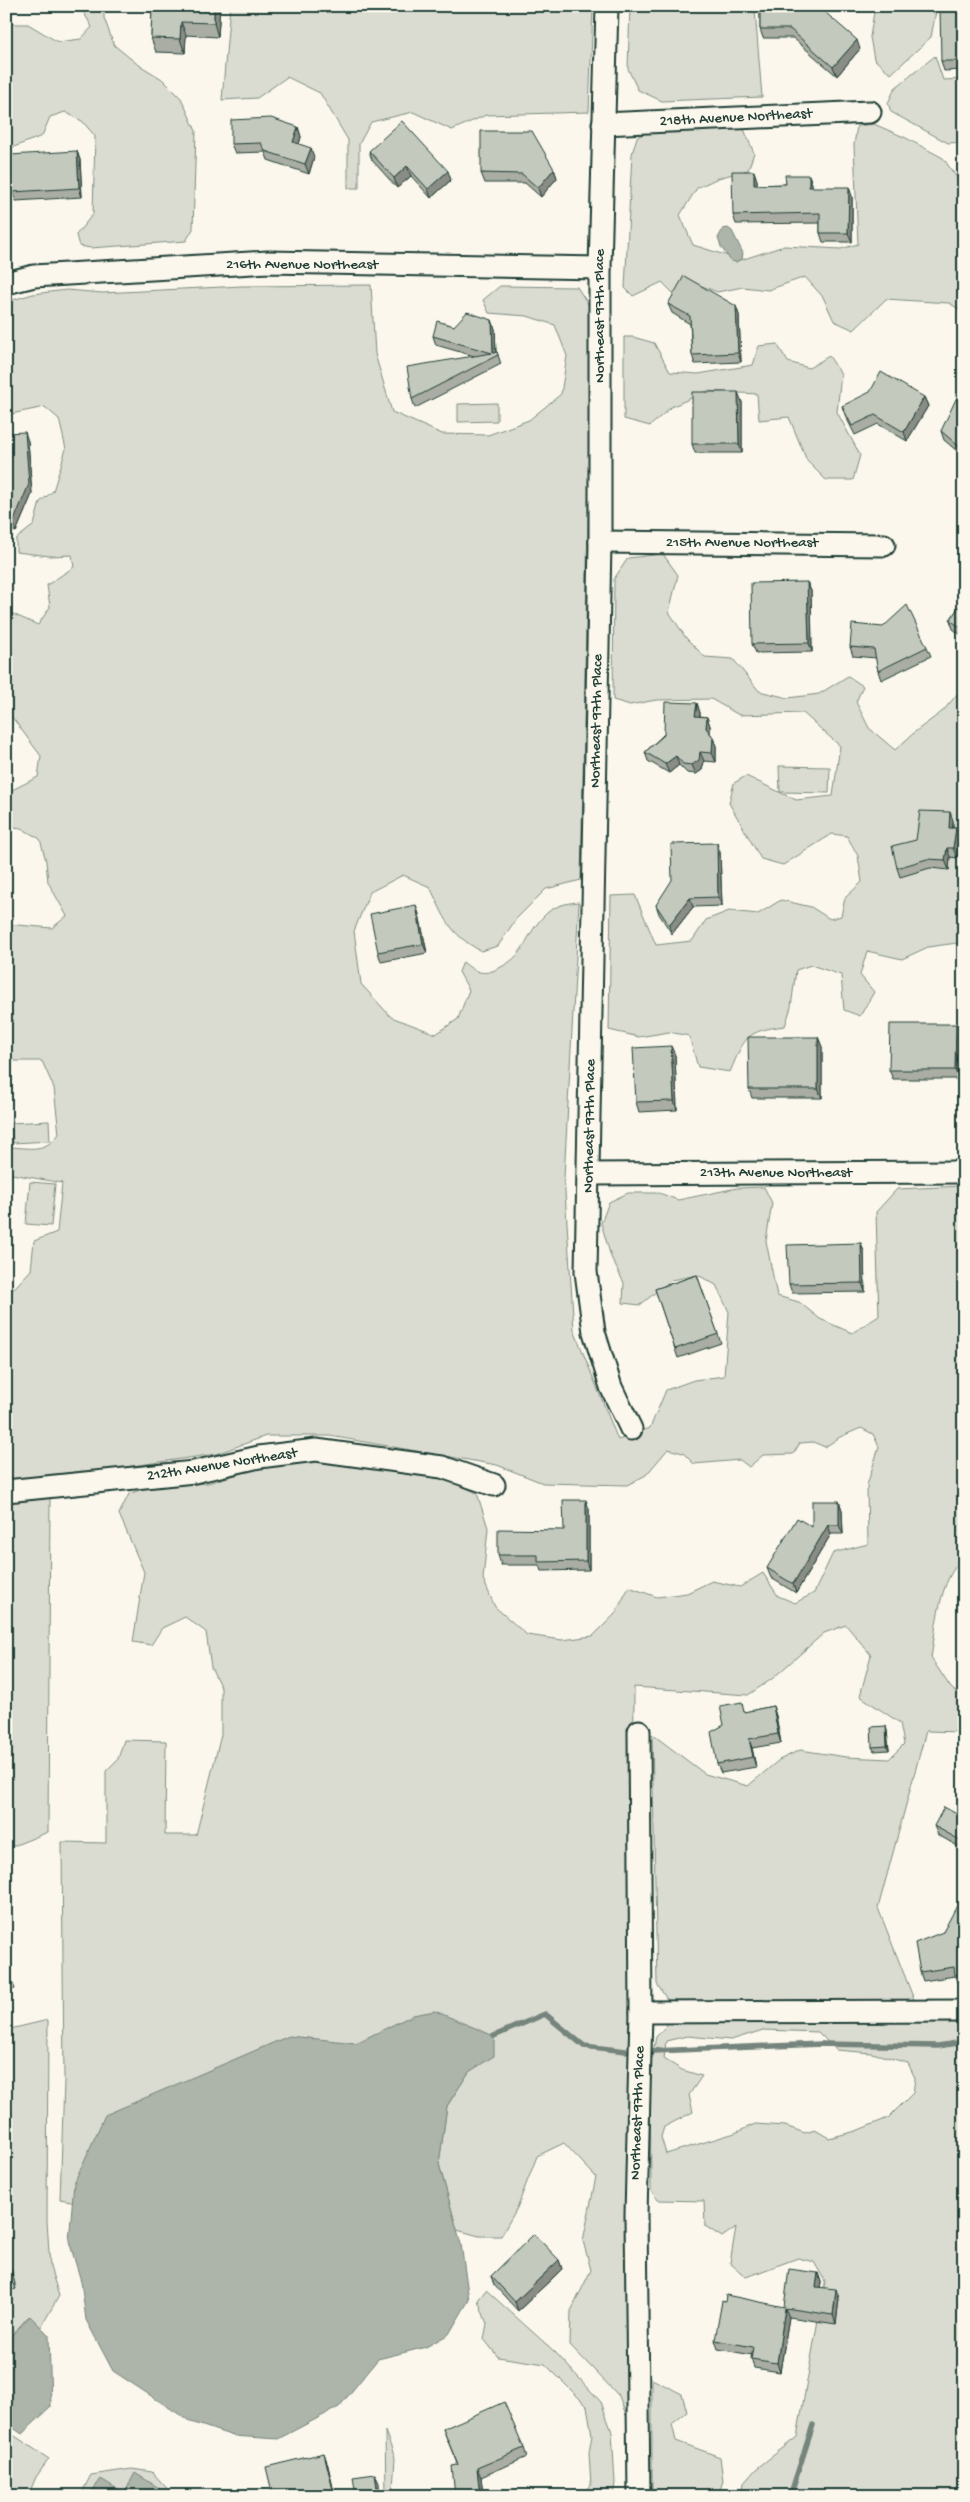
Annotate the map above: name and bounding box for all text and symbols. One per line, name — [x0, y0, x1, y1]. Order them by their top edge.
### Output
street label: 218th Avenue Northeast — [659, 105, 815, 131]
street label: Northeast 97th Place — [591, 249, 609, 383]
street label: 216th Avenue Northeast — [226, 256, 380, 274]
street label: 215th Avenue Northeast — [666, 534, 820, 552]
street label: Northeast 97th Place — [587, 654, 607, 788]
street label: Northeast 97th Place — [580, 1059, 600, 1193]
street label: 213th Avenue Northeast — [700, 1164, 854, 1182]
street label: 212th Avenue Northeast — [146, 1444, 300, 1486]
street label: Northeast 97th Place — [627, 2045, 649, 2180]

